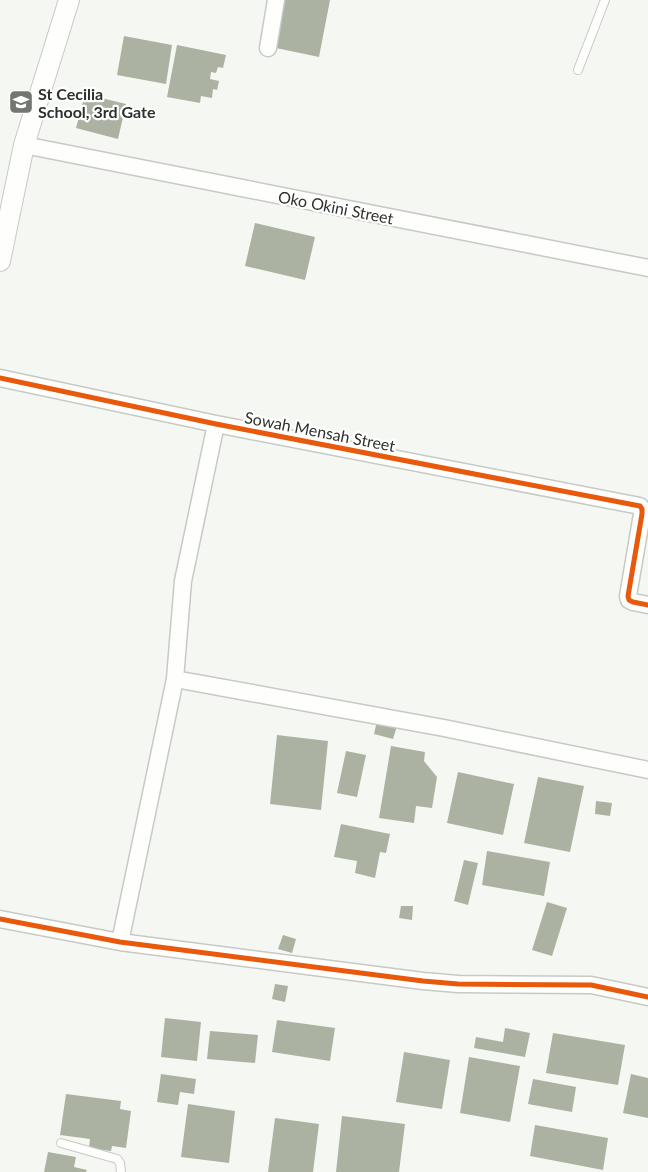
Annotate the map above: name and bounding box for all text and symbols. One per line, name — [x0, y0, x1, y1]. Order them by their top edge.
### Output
place label: St Cecilia School, 3rd Gate — [38, 84, 156, 121]
school or university icon: St Cecilia School, 3rd Gate — [8, 89, 34, 115]
street label: Oko Okini Street — [277, 187, 396, 228]
street label: Sowah Mensah Street — [243, 407, 397, 455]

